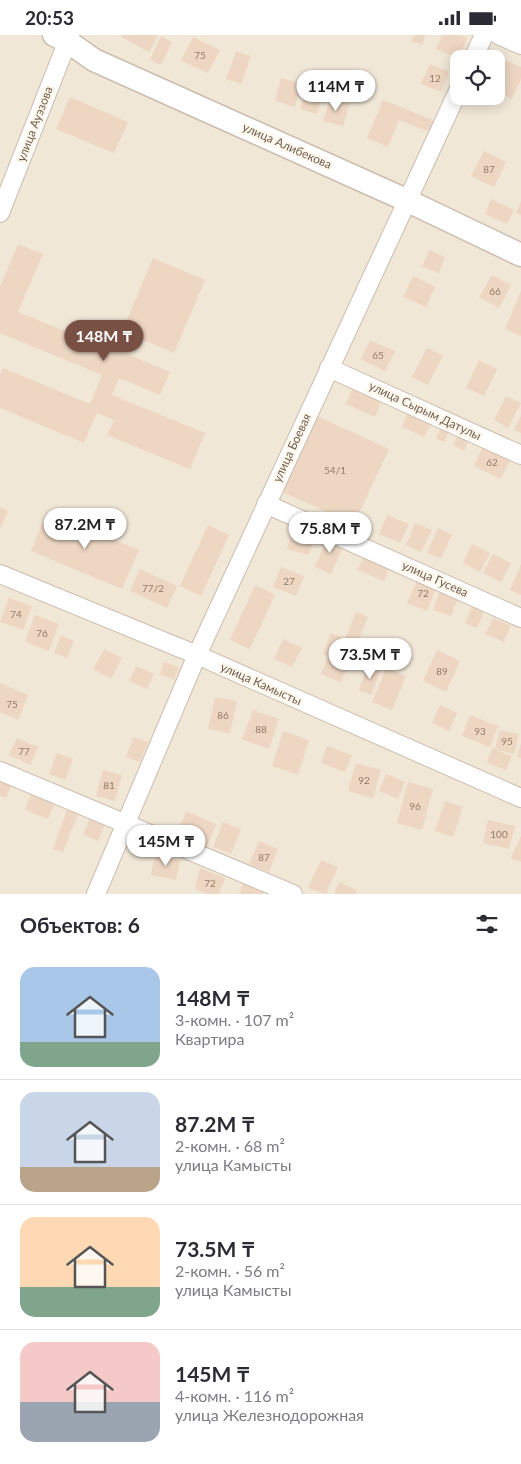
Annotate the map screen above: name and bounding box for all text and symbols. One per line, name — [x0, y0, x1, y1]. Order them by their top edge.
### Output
text: 20:53 — [25, 6, 74, 29]
house number: 75 — [194, 49, 206, 61]
map controls — [450, 50, 505, 105]
button: locate — [450, 50, 505, 105]
pin: 114M ₸ — [295, 69, 377, 112]
house number: 12 — [429, 72, 441, 84]
text: 114M ₸ — [307, 76, 365, 95]
street label: улица Ауэзова — [13, 84, 56, 164]
street label: улица Алибекова — [240, 119, 334, 172]
house number: 87 — [483, 163, 495, 175]
house number: 66 — [489, 285, 501, 297]
pin: 148M ₸ — [63, 319, 145, 362]
text: 148M ₸ — [75, 326, 133, 345]
house number: 65 — [372, 349, 384, 361]
street label: улица Сырым Датулы — [367, 378, 484, 443]
street label: улица Боевая — [269, 411, 314, 485]
house number: 62 — [486, 456, 498, 468]
house number: 54/1 — [324, 464, 346, 476]
pin: 87.2M ₸ — [39, 507, 131, 550]
pin: 75.8M ₸ — [284, 511, 376, 554]
text: 87.2M ₸ — [55, 514, 115, 533]
text: 75.8M ₸ — [300, 518, 360, 537]
street label: улица Гусева — [400, 557, 471, 600]
house number: 27 — [283, 575, 295, 587]
house number: 77/2 — [142, 582, 164, 594]
house number: 72 — [417, 587, 429, 599]
house number: 74 — [10, 608, 22, 620]
house number: 76 — [36, 627, 48, 639]
pin: 73.5M ₸ — [324, 637, 416, 680]
text: 73.5M ₸ — [340, 644, 400, 663]
street label: улица Камысты — [218, 659, 304, 708]
house number: 89 — [436, 665, 448, 677]
house number: 75 — [6, 698, 18, 710]
house number: 86 — [217, 709, 229, 721]
house number: 88 — [255, 723, 267, 735]
house number: 93 — [474, 725, 486, 737]
house number: 95 — [501, 735, 513, 747]
house number: 77 — [18, 745, 30, 757]
house number: 92 — [358, 774, 370, 786]
house number: 81 — [103, 779, 115, 791]
house number: 96 — [409, 800, 421, 812]
pin: 145M ₸ — [125, 825, 207, 867]
house number: 100 — [490, 828, 508, 840]
text: 145M ₸ — [137, 831, 195, 850]
house number: 87 — [258, 851, 270, 863]
house number: 72 — [204, 877, 216, 889]
icon: filters — [473, 910, 501, 938]
text: Объектов: 6 — [20, 912, 140, 937]
text: 148M ₸ — [175, 985, 250, 1010]
icon: home — [60, 987, 120, 1047]
text: 3-комн. · 107 m² — [175, 1010, 294, 1029]
text: Квартира — [175, 1029, 244, 1048]
text: 87.2M ₸ — [175, 1111, 255, 1136]
icon: home — [60, 1112, 120, 1172]
text: 2-комн. · 68 m² — [175, 1136, 285, 1155]
text: улица Камысты — [175, 1155, 291, 1174]
text: 73.5M ₸ — [175, 1236, 255, 1261]
icon: home — [60, 1237, 120, 1297]
text: 2-комн. · 56 m² — [175, 1261, 285, 1280]
text: улица Камысты — [175, 1280, 291, 1299]
text: 145M ₸ — [175, 1361, 250, 1386]
icon: home — [60, 1362, 120, 1422]
text: 4-комн. · 116 m² — [175, 1386, 294, 1405]
text: улица Железнодорожная — [175, 1405, 364, 1424]

